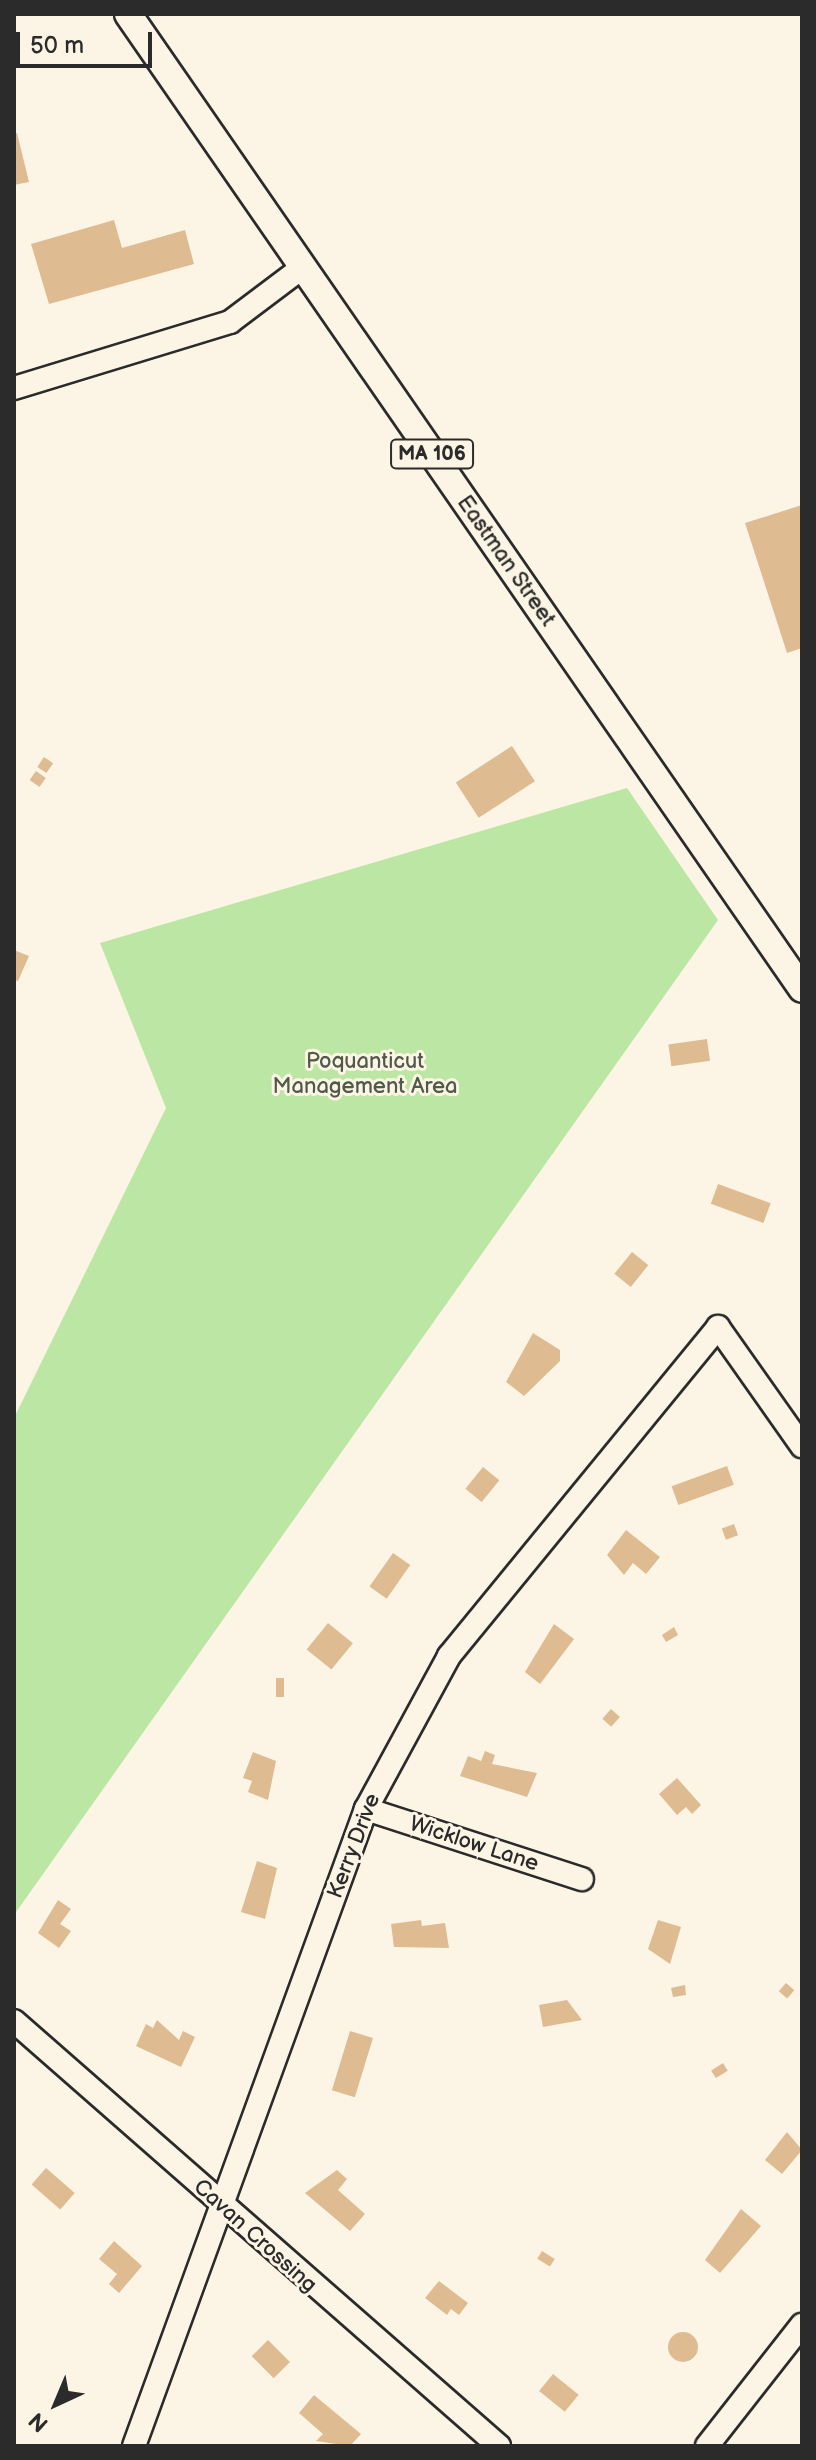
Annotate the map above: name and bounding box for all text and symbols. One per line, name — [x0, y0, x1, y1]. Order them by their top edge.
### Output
scale bar — [20, 16, 156, 66]
text: 50 m — [30, 31, 84, 60]
road number: MA 106 — [390, 438, 474, 470]
street label: Eastman Street — [451, 490, 561, 632]
park label: Poquanticut Management Area — [273, 1048, 457, 1100]
street label: Kerry Drive — [322, 1789, 386, 1903]
street label: Wicklow Lane — [406, 1811, 542, 1877]
street label: Cavan Crossing — [188, 2174, 322, 2298]
north arrow — [16, 2364, 96, 2444]
text: N — [24, 2406, 54, 2437]

